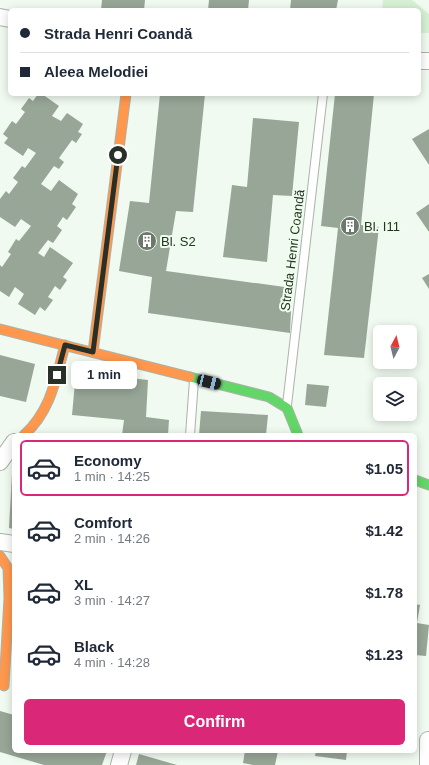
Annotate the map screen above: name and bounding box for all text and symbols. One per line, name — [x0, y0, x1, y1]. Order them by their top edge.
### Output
text: Strada Henri Coandă — [44, 25, 192, 42]
text: Aleea Melodiei — [44, 63, 148, 80]
route start — [109, 146, 127, 164]
street label: Strada Henri Coandă — [278, 188, 307, 312]
building icon: Bl. I11 — [339, 215, 361, 237]
place label: Bl. I11 — [364, 219, 400, 234]
building icon: Bl. S2 — [136, 230, 158, 252]
place label: Bl. S2 — [161, 234, 196, 249]
north arrow — [373, 325, 417, 369]
map controls — [373, 325, 417, 421]
callout: 1 min — [71, 361, 137, 389]
route end — [48, 366, 66, 384]
text: 1 min — [87, 367, 121, 382]
car — [196, 373, 222, 391]
button: layers — [373, 377, 417, 421]
icon: car — [26, 450, 62, 486]
text: Economy — [74, 452, 142, 469]
text: $1.05 — [365, 460, 403, 477]
text: 1 min · 14:25 — [74, 469, 150, 484]
icon: car — [26, 512, 62, 548]
text: Comfort — [74, 514, 132, 531]
text: $1.42 — [365, 522, 403, 539]
text: 2 min · 14:26 — [74, 531, 150, 546]
icon: car — [26, 574, 62, 610]
text: XL — [74, 576, 93, 593]
text: $1.78 — [365, 584, 403, 601]
text: 3 min · 14:27 — [74, 593, 150, 608]
icon: car — [26, 636, 62, 672]
text: Black — [74, 638, 114, 655]
text: $1.23 — [365, 646, 403, 663]
text: 4 min · 14:28 — [74, 655, 150, 670]
button: Confirm — [24, 699, 405, 745]

